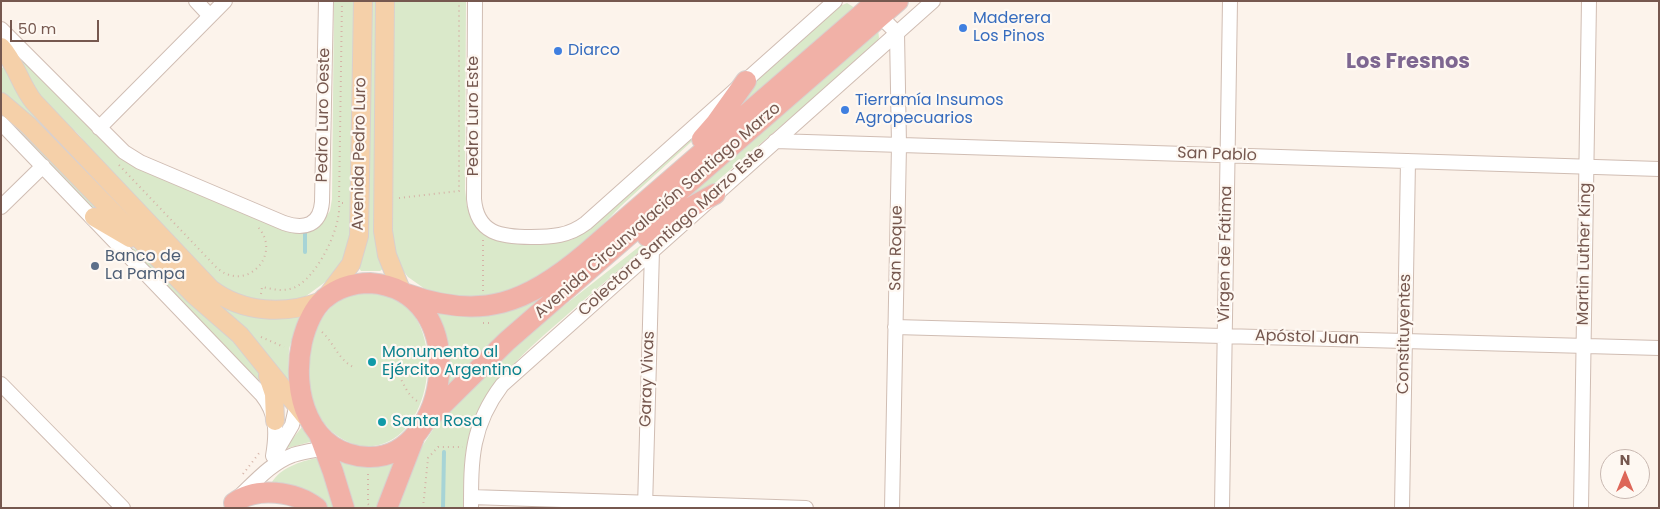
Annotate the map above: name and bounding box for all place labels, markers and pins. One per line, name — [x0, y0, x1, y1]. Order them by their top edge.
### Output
place label: Maderera Los Pinos — [973, 9, 1051, 47]
marker: Maderera Los Pinos — [957, 22, 969, 34]
place label: Diarco — [568, 41, 620, 61]
marker: Diarco — [552, 45, 564, 57]
place label: Tierramía Insumos Agropecuarios — [855, 91, 1004, 129]
marker: Tierramía Insumos Agropecuarios — [839, 104, 851, 116]
place label: Banco de La Pampa — [105, 247, 185, 285]
marker: Banco de La Pampa — [89, 260, 101, 272]
place label: Monumento al Ejército Argentino — [382, 343, 522, 381]
marker: Monumento al Ejército Argentino — [366, 356, 378, 368]
place label: Santa Rosa — [392, 412, 482, 432]
marker: Santa Rosa — [376, 416, 388, 428]

